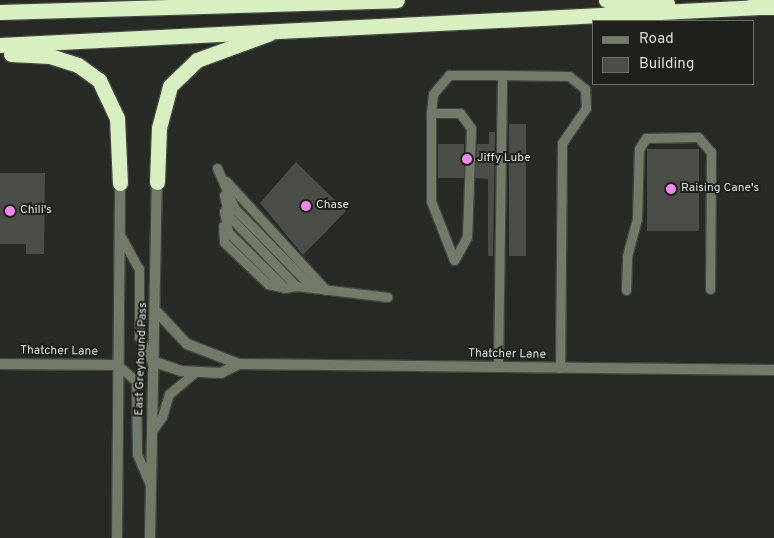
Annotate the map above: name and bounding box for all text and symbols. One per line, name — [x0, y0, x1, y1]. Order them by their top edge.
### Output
legend — [592, 20, 754, 85]
text: Road — [639, 30, 674, 49]
text: Building — [639, 55, 694, 74]
place label: Jiffy Lube — [477, 152, 531, 166]
marker: Jiffy Lube — [461, 153, 473, 165]
place label: Raising Cane's — [681, 182, 759, 196]
marker: Raising Cane's — [665, 183, 677, 195]
place label: Chase — [316, 199, 349, 213]
marker: Chase — [300, 200, 312, 212]
place label: Chili's — [20, 204, 52, 218]
marker: Chili's — [4, 205, 16, 217]
street label: East Greyhound Pass — [133, 302, 151, 416]
street label: Thatcher Lane — [20, 344, 98, 360]
street label: Thatcher Lane — [468, 347, 546, 363]

